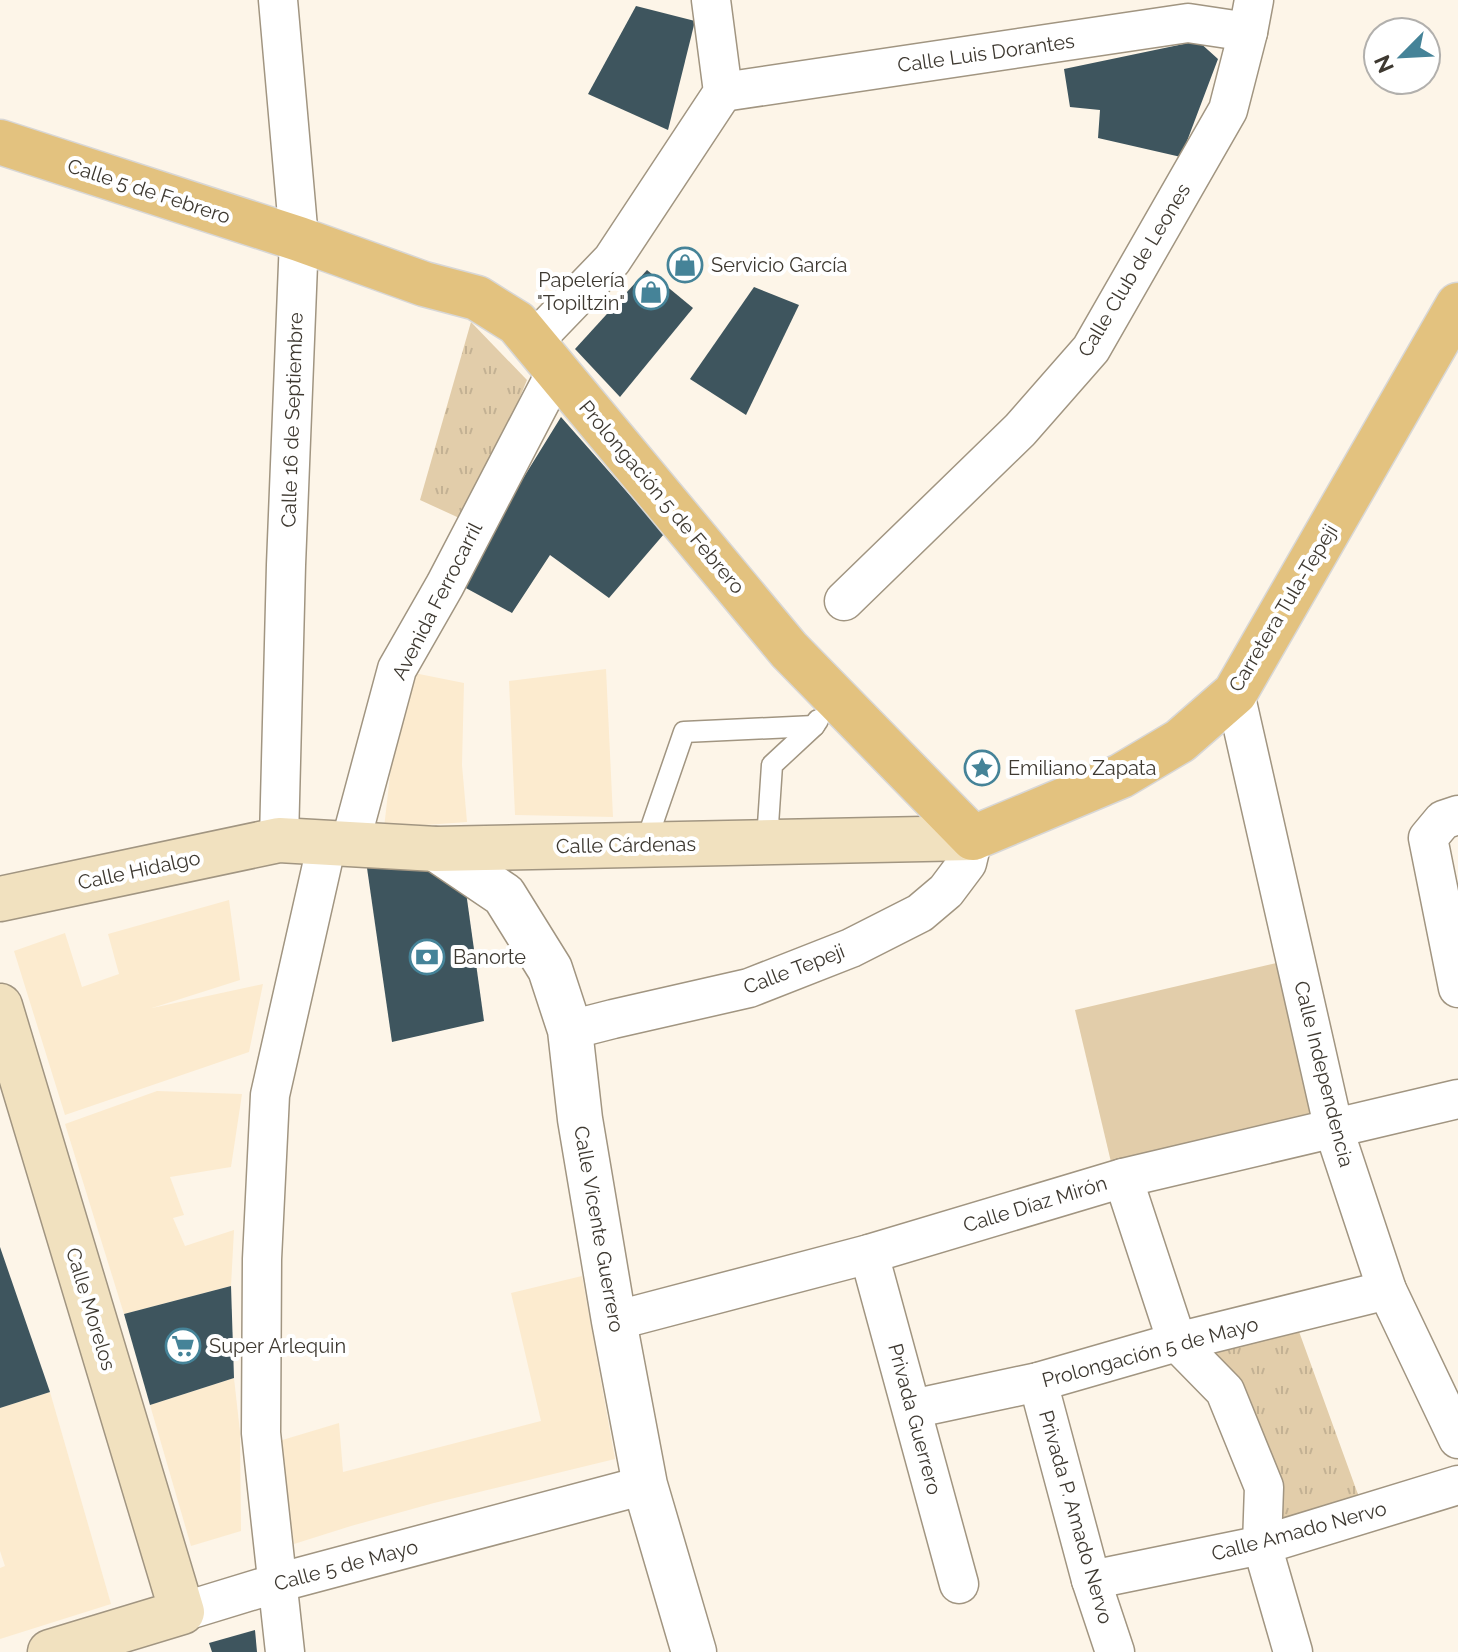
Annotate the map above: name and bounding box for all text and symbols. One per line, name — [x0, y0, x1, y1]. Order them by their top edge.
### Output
north arrow — [1362, 16, 1442, 96]
street label: Calle Luis Dorantes — [896, 29, 1076, 77]
text: N — [1368, 51, 1399, 77]
street label: Calle 5 de Febrero — [65, 153, 234, 229]
street label: Calle Club de Leones — [1073, 179, 1195, 361]
shop icon: Servicio García — [666, 246, 704, 284]
place label: Servicio García — [711, 253, 847, 277]
place label: Papelería "Topiltzin" — [537, 268, 625, 315]
shop icon: Papelería "Topiltzin" — [632, 273, 670, 311]
street label: Calle 16 de Septiembre — [276, 312, 308, 528]
street label: Prolongación 5 de Febrero — [574, 396, 750, 599]
street label: Avenida Ferrocarril — [387, 518, 487, 684]
street label: Carretera Tula-Tepeji — [1223, 520, 1343, 696]
place icon: Emiliano Zapata — [963, 749, 1001, 787]
place label: Emiliano Zapata — [1008, 756, 1156, 780]
street label: Calle Cárdenas — [556, 832, 696, 858]
street label: Calle Hidalgo — [76, 845, 202, 895]
bank icon: Banorte — [408, 938, 446, 976]
street label: Calle Tepeji — [740, 939, 848, 999]
place label: Banorte — [453, 945, 526, 969]
street label: Calle Independencia — [1289, 978, 1359, 1170]
street label: Calle Vicente Guerrero — [569, 1124, 629, 1334]
street label: Calle Díaz Mirón — [960, 1171, 1110, 1237]
street label: Calle Morelos — [61, 1245, 121, 1373]
street label: Prolongación 5 de Mayo — [1039, 1312, 1261, 1392]
supermarket icon: Super Arlequin — [164, 1327, 202, 1365]
place label: Super Arlequin — [209, 1334, 346, 1358]
street label: Privada Guerrero — [883, 1341, 947, 1497]
street label: Privada P. Amado Nervo — [1034, 1407, 1118, 1627]
street label: Calle Amado Nervo — [1209, 1496, 1389, 1566]
street label: Calle 5 de Mayo — [271, 1534, 421, 1596]

